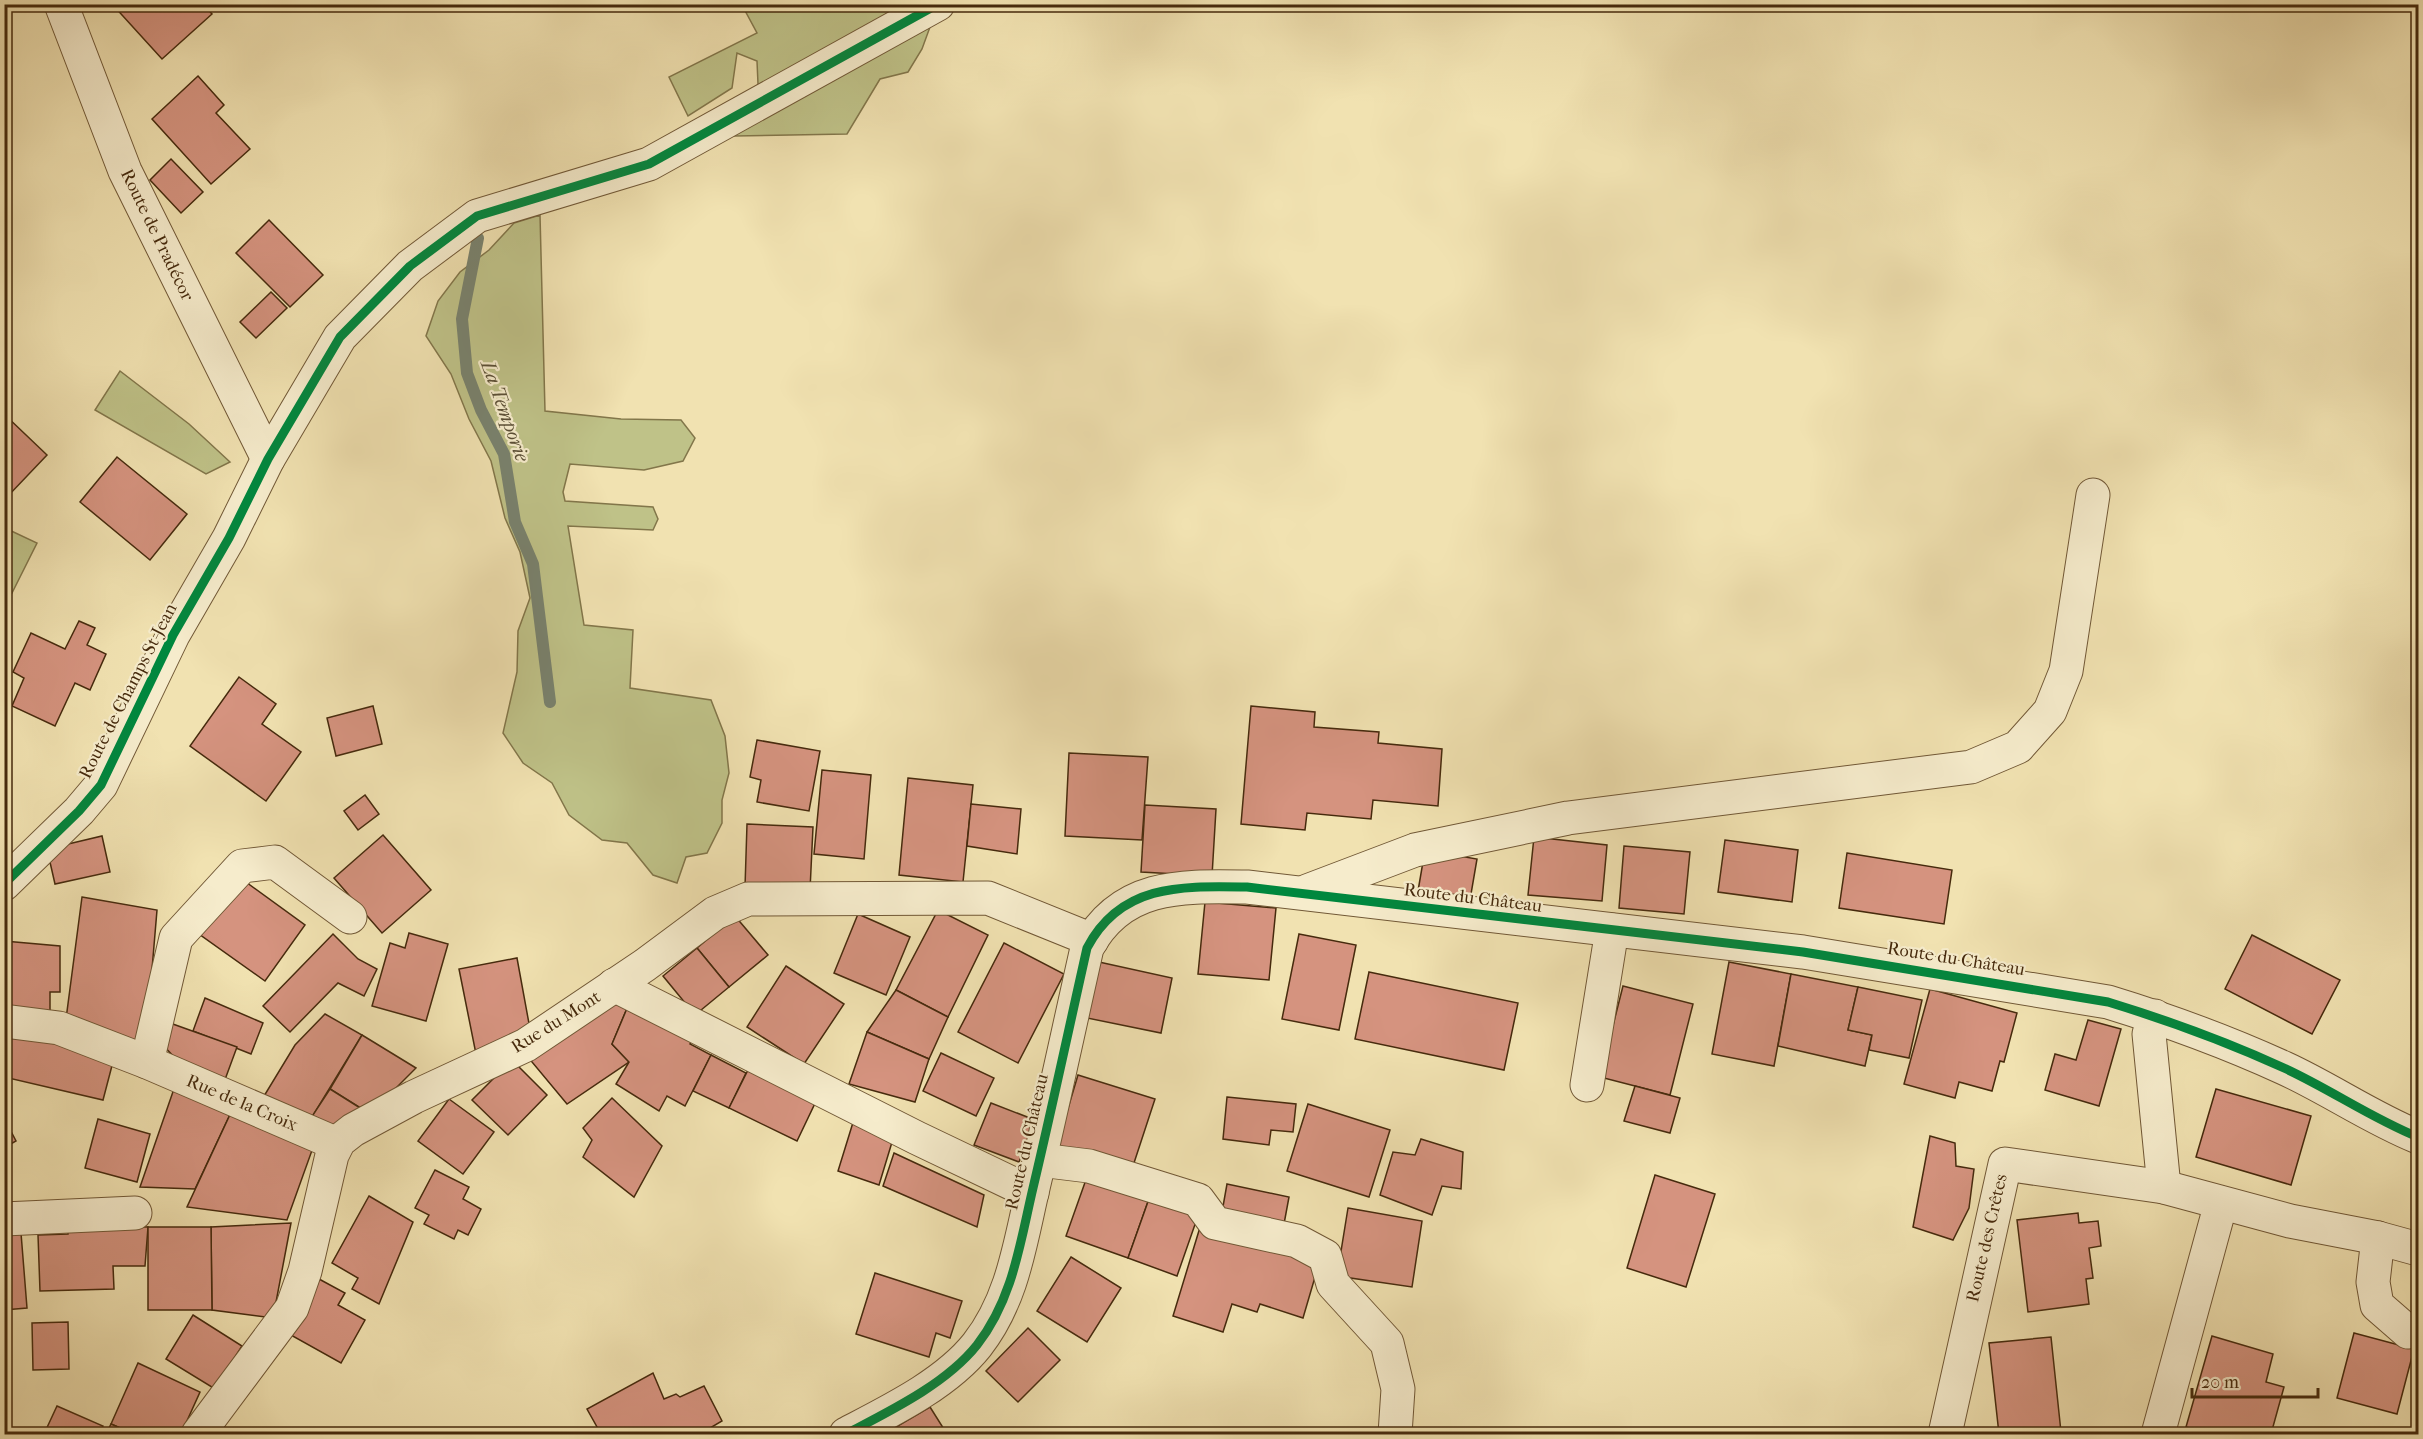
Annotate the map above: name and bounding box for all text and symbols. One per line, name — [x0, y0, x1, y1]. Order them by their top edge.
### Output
street label: Route de Pradécor — [116, 166, 198, 305]
water label: La Temporie — [475, 356, 534, 465]
street label: Route de Champs St-Jean — [75, 599, 182, 782]
street label: Route du Château — [1403, 879, 1543, 917]
street label: Route du Château — [1886, 938, 2026, 980]
street label: Rue du Mont — [507, 986, 605, 1058]
street label: Rue de la Croix — [183, 1070, 301, 1136]
street label: Route du Château — [1001, 1072, 1053, 1212]
street label: Route des Crêtes — [1962, 1172, 2012, 1304]
scale bar — [2192, 1361, 2318, 1399]
text: 20 m — [2201, 1372, 2239, 1393]

